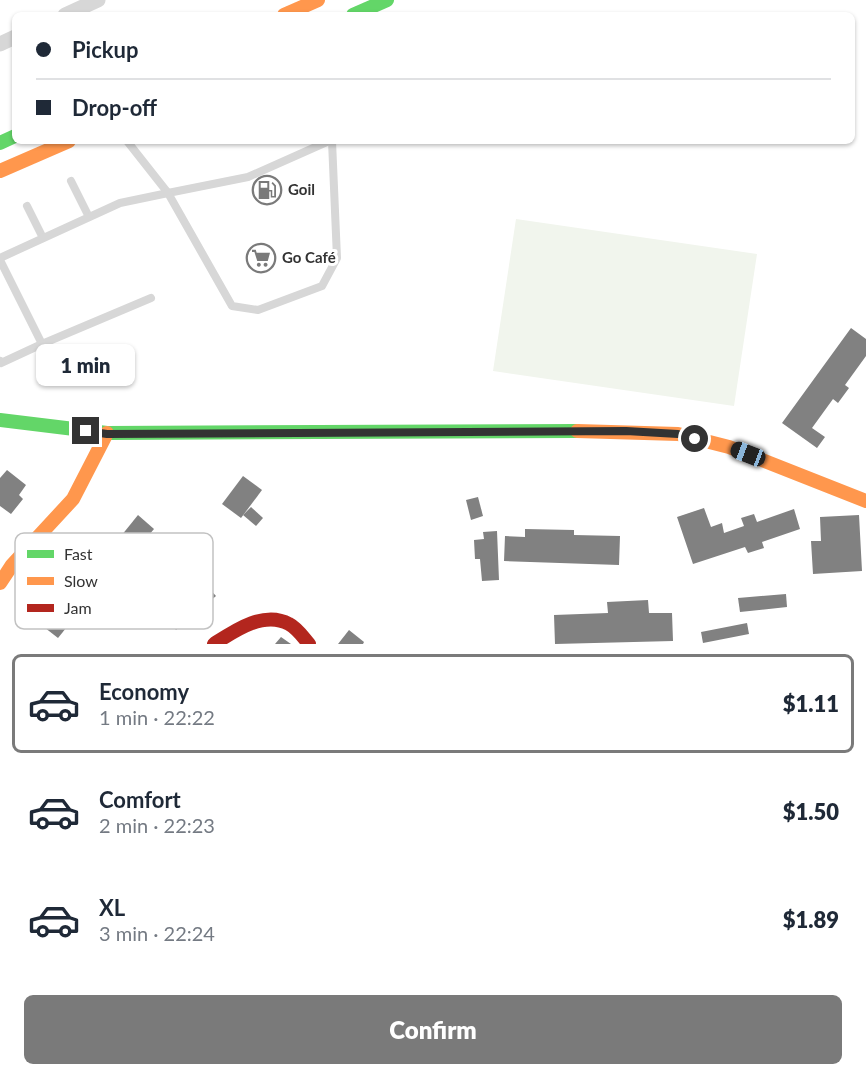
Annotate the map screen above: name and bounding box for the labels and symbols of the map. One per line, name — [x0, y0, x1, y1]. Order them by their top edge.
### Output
fuel station icon: Goil — [251, 174, 283, 206]
place label: Goil — [288, 180, 315, 198]
supermarket icon: Go Café — [245, 242, 277, 274]
place label: Go Café — [282, 248, 336, 266]
callout: 1 min — [36, 344, 136, 386]
route end — [72, 417, 99, 444]
route start — [681, 425, 708, 452]
car — [728, 439, 768, 469]
legend — [15, 533, 213, 629]
text: Fast — [64, 544, 93, 563]
text: Slow — [64, 571, 98, 590]
text: Jam — [64, 598, 92, 617]

